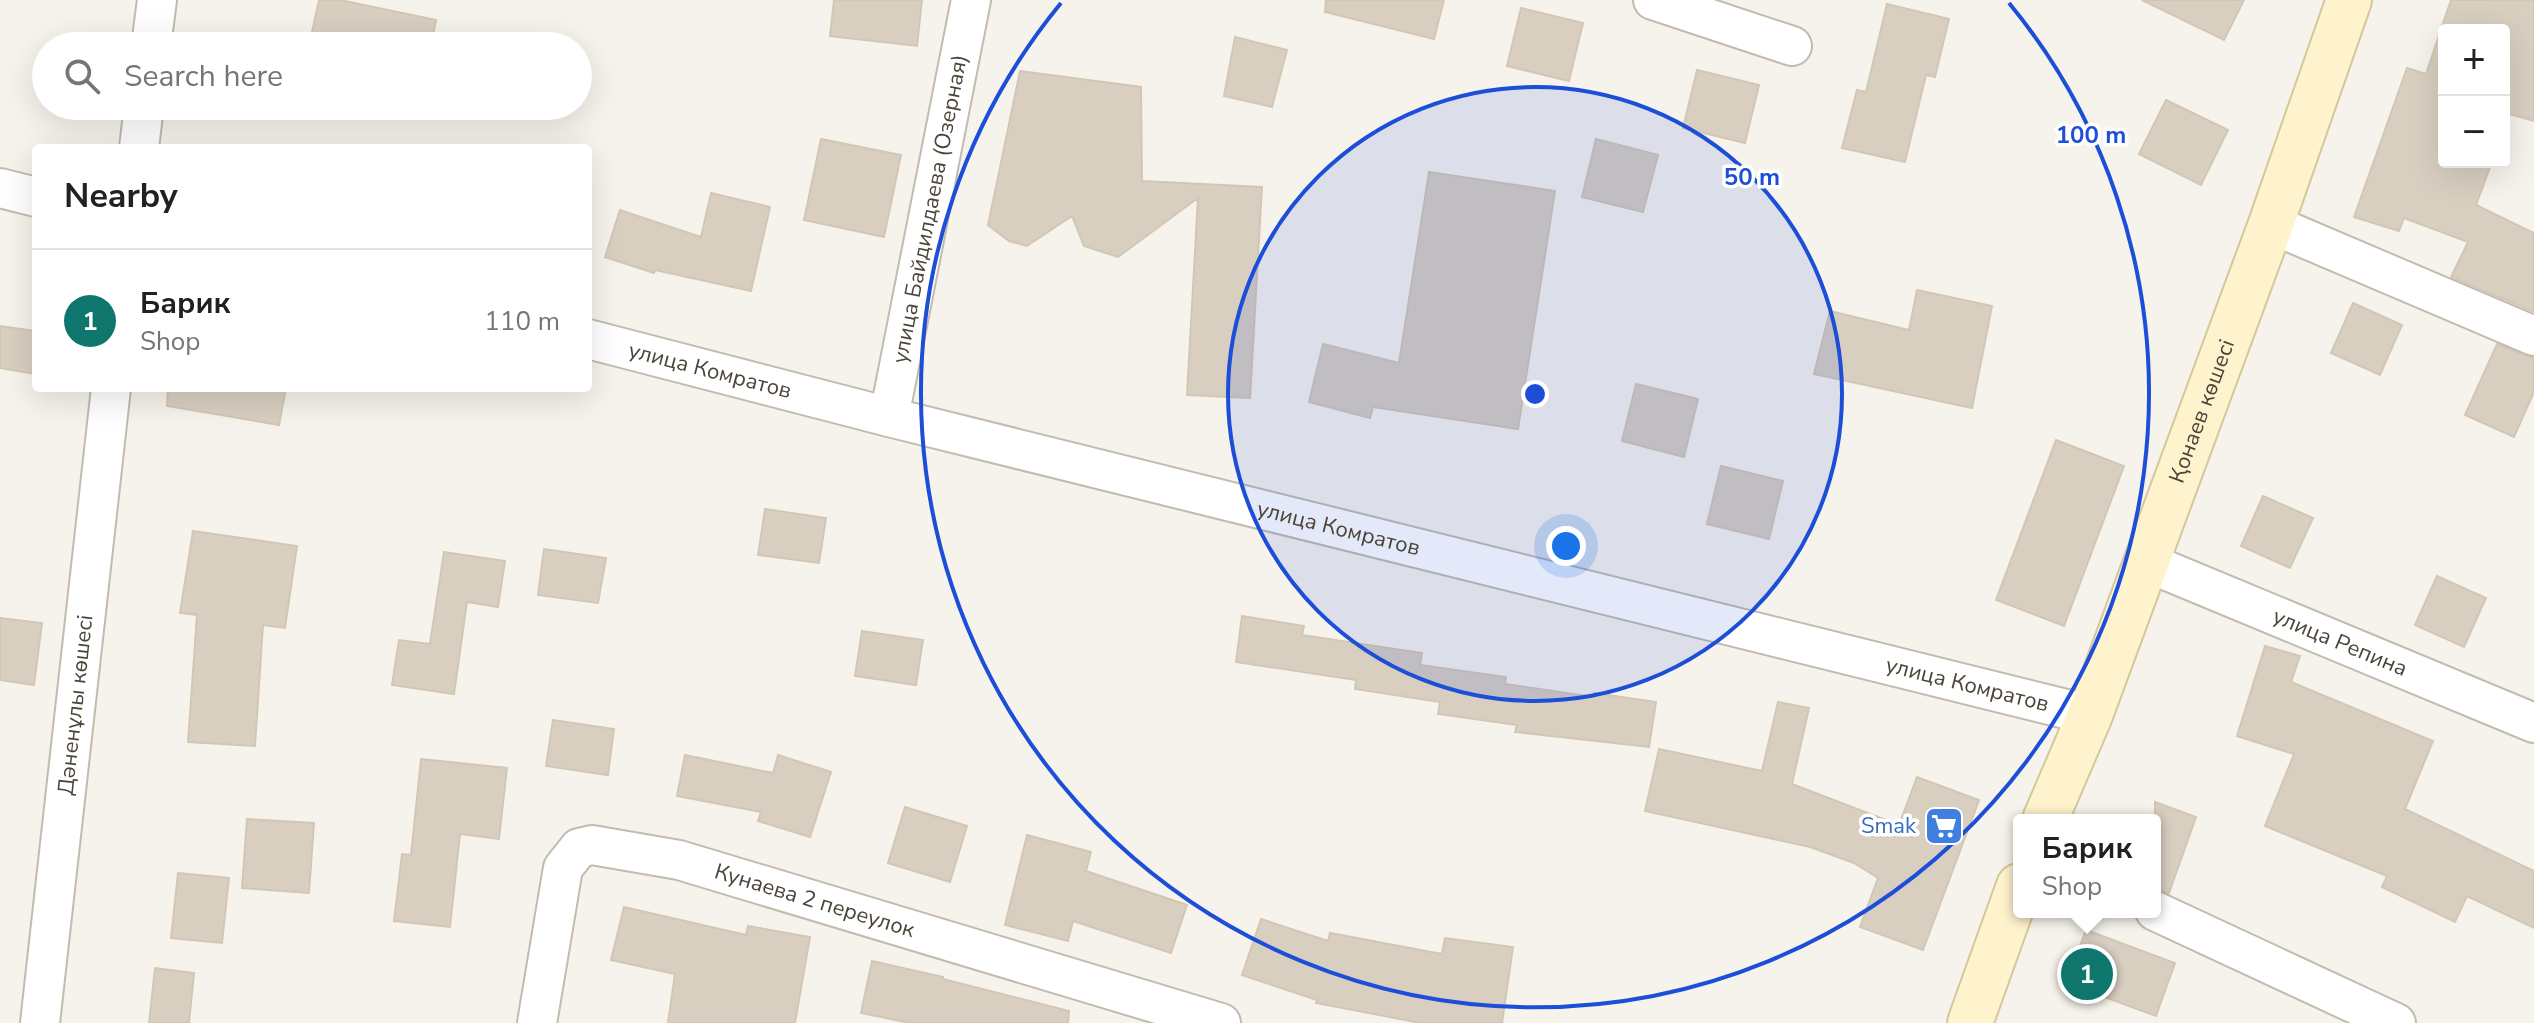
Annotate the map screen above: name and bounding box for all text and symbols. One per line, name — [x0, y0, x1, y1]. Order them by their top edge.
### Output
map controls — [2438, 24, 2510, 168]
button: + — [2438, 24, 2510, 96]
search box — [32, 32, 592, 120]
street label: улица Байдилдаева (Озерная) — [885, 52, 975, 366]
icon: search — [60, 54, 104, 98]
text: Search here — [124, 56, 283, 97]
button: − — [2438, 96, 2510, 168]
text: 100 m — [2056, 119, 2126, 151]
text: 50 m — [1724, 161, 1780, 193]
text: Nearby — [64, 173, 178, 219]
text: Барик — [140, 283, 230, 324]
text: 1 — [82, 304, 98, 339]
text: 110 m — [484, 304, 560, 339]
text: Shop — [140, 324, 200, 359]
street label: улица Комратов — [625, 335, 795, 406]
street label: Қонаев көшесі — [2162, 335, 2242, 487]
centre of rings — [1521, 380, 1549, 408]
street label: улица Комратов — [1254, 494, 1423, 563]
your location — [1546, 526, 1586, 566]
street label: улица Репина — [2268, 601, 2412, 684]
street label: Дәненұлы көшесі — [51, 613, 101, 797]
street label: улица Комратов — [1883, 650, 2052, 719]
supermarket icon: Smak — [1923, 805, 1965, 847]
place label: Smak — [1861, 811, 1917, 841]
popup — [2013, 814, 2161, 918]
text: Барик — [2042, 828, 2132, 869]
street label: Кунаева 2 переулок — [711, 857, 919, 945]
text: Shop — [2042, 869, 2102, 904]
pin: 1 — [2061, 944, 2113, 1004]

